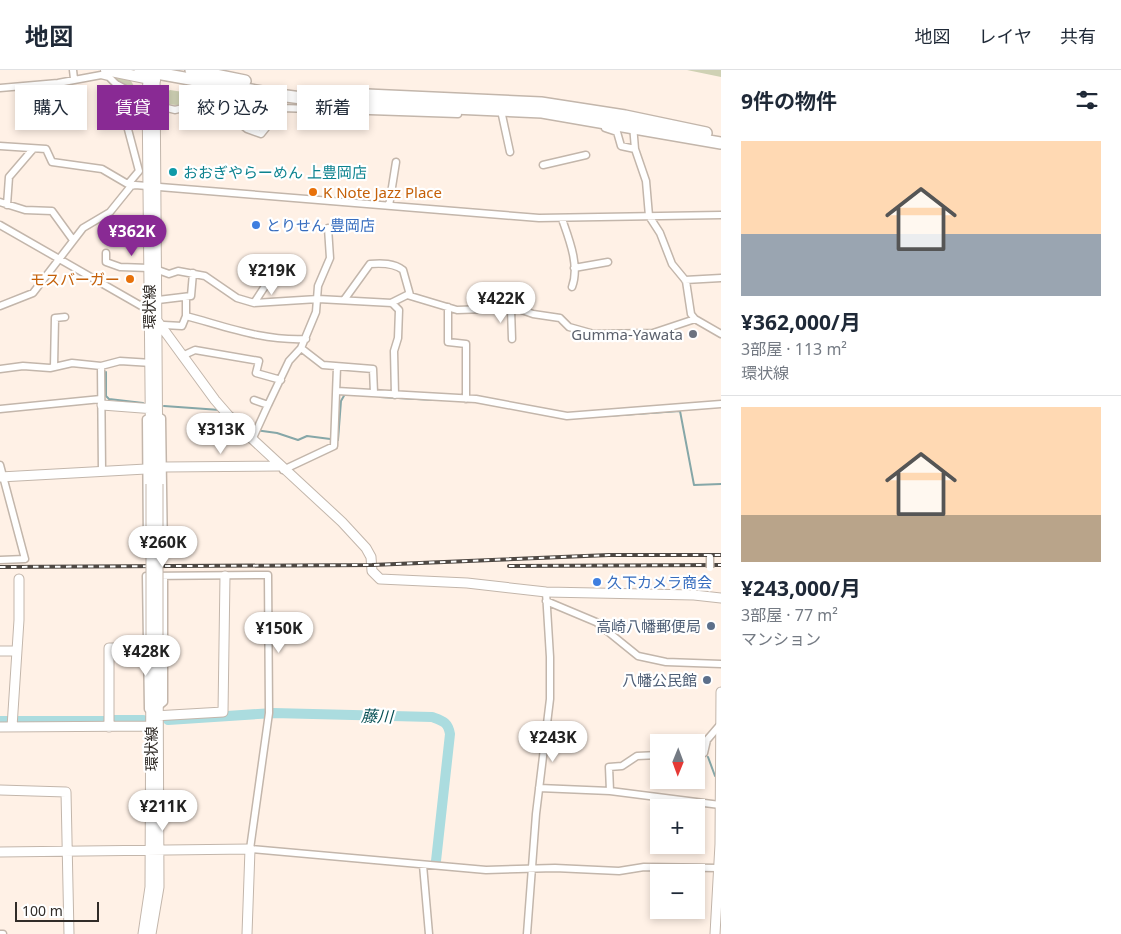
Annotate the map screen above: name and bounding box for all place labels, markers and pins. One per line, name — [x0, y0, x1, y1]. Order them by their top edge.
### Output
place label: おおぎやらーめん 上豊岡店 — [183, 162, 367, 182]
marker: おおぎやらーめん 上豊岡店 — [167, 166, 179, 178]
place label: K Note Jazz Place — [323, 182, 442, 202]
marker: K Note Jazz Place — [307, 186, 319, 198]
pin: ¥362K — [97, 214, 167, 257]
place label: とりせん 豊岡店 — [266, 215, 375, 235]
marker: とりせん 豊岡店 — [250, 219, 262, 231]
pin: ¥219K — [237, 254, 307, 296]
place label: モスバーガー — [30, 269, 120, 289]
marker: モスバーガー — [124, 273, 136, 285]
pin: ¥422K — [466, 282, 536, 324]
place label: Gumma-Yawata — [571, 324, 683, 344]
marker: Gumma-Yawata — [687, 328, 699, 340]
pin: ¥313K — [186, 412, 256, 455]
pin: ¥260K — [128, 526, 198, 568]
place label: 久下カメラ商会 — [607, 572, 712, 592]
marker: 久下カメラ商会 — [591, 576, 603, 588]
pin: ¥150K — [244, 612, 314, 654]
place label: 高崎八幡郵便局 — [596, 616, 701, 636]
marker: 高崎八幡郵便局 — [705, 620, 717, 632]
pin: ¥428K — [111, 634, 181, 677]
place label: 八幡公民館 — [622, 670, 697, 690]
marker: 八幡公民館 — [701, 674, 713, 686]
pin: ¥243K — [518, 720, 588, 763]
pin: ¥211K — [128, 790, 198, 832]

